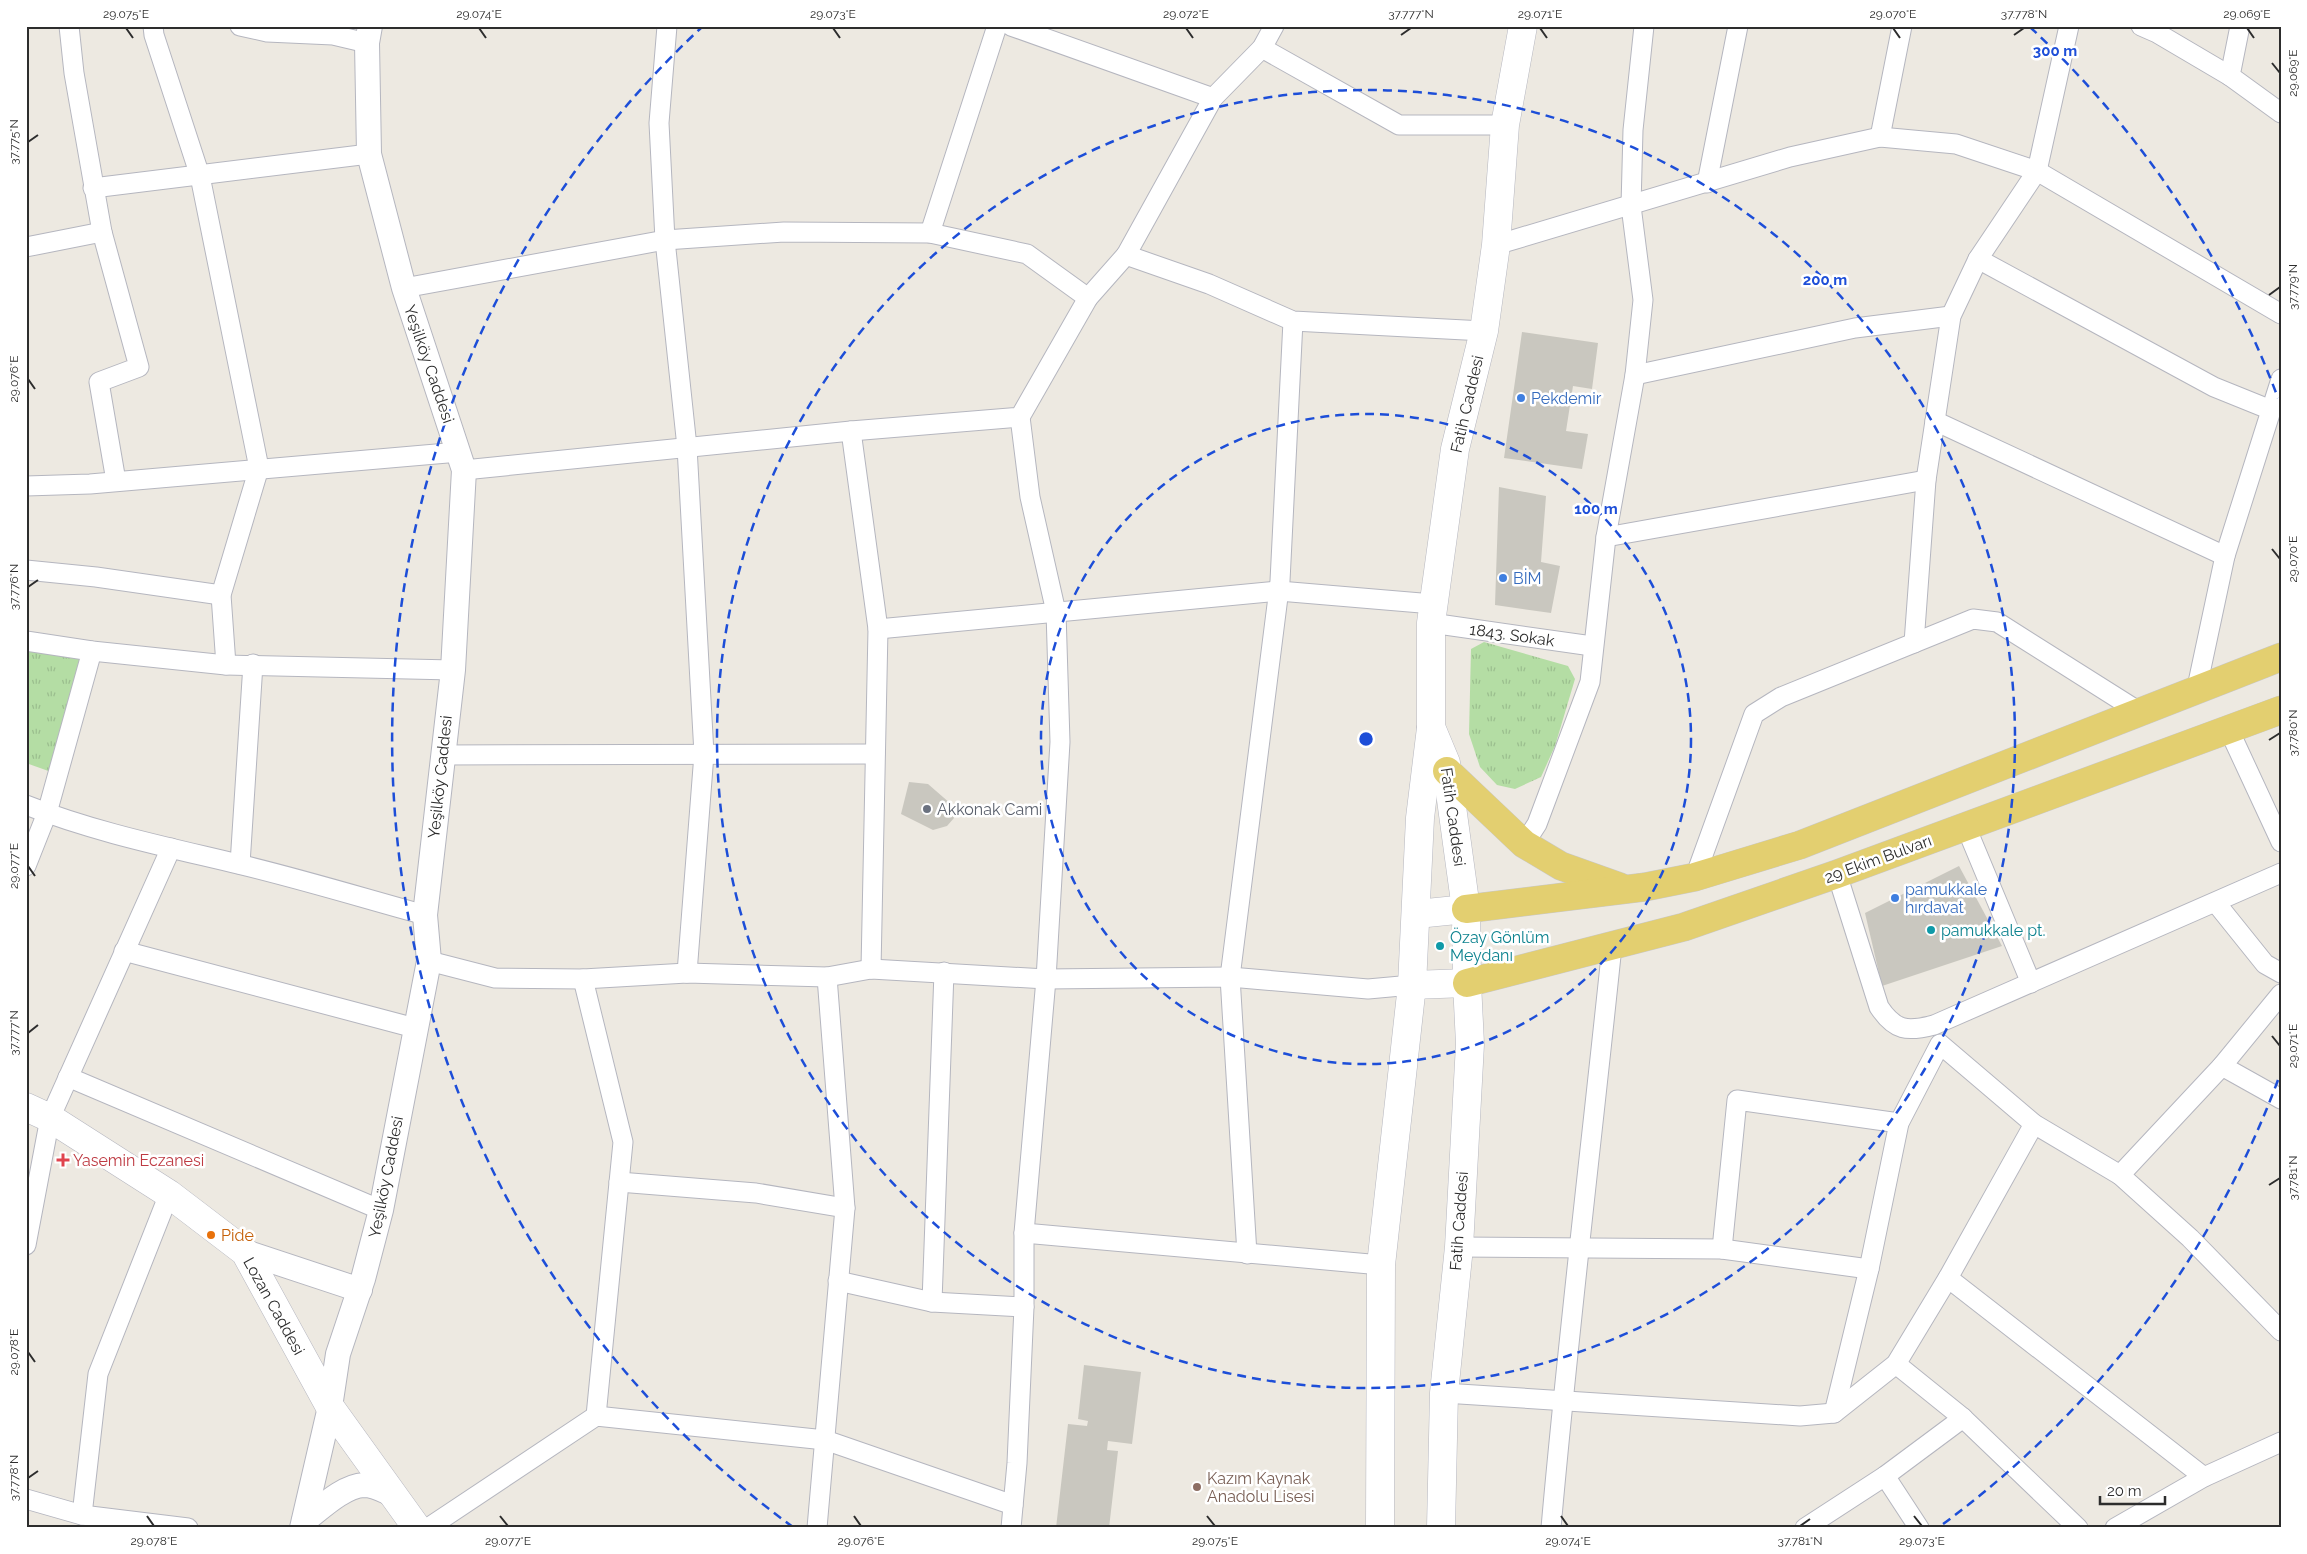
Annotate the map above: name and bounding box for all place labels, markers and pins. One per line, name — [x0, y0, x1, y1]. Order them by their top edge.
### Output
place label: Pekdemir — [1531, 389, 1602, 408]
marker: Pekdemir — [1515, 392, 1527, 404]
place label: BİM — [1513, 568, 1542, 588]
marker: BİM — [1497, 572, 1509, 584]
centre of rings — [1357, 730, 1375, 748]
place label: Akkonak Cami — [937, 800, 1042, 819]
marker: Akkonak Cami — [921, 803, 933, 815]
place label: pamukkale hırdavat — [1905, 880, 1987, 917]
marker: pamukkale hırdavat — [1889, 892, 1901, 904]
place label: pamukkale pt. — [1941, 921, 2045, 940]
marker: pamukkale pt. — [1925, 924, 1937, 936]
place label: Özay Gönlüm Meydanı — [1450, 927, 1550, 965]
marker: Özay Gönlüm Meydanı — [1434, 940, 1446, 952]
place label: Yasemin Eczanesi — [73, 1151, 204, 1170]
marker: Yasemin Eczanesi — [57, 1154, 69, 1166]
place label: Pide — [221, 1226, 254, 1245]
marker: Pide — [205, 1229, 217, 1241]
place label: Kazım Kaynak Anadolu Lisesi — [1207, 1469, 1314, 1506]
marker: Kazım Kaynak Anadolu Lisesi — [1191, 1481, 1203, 1493]

